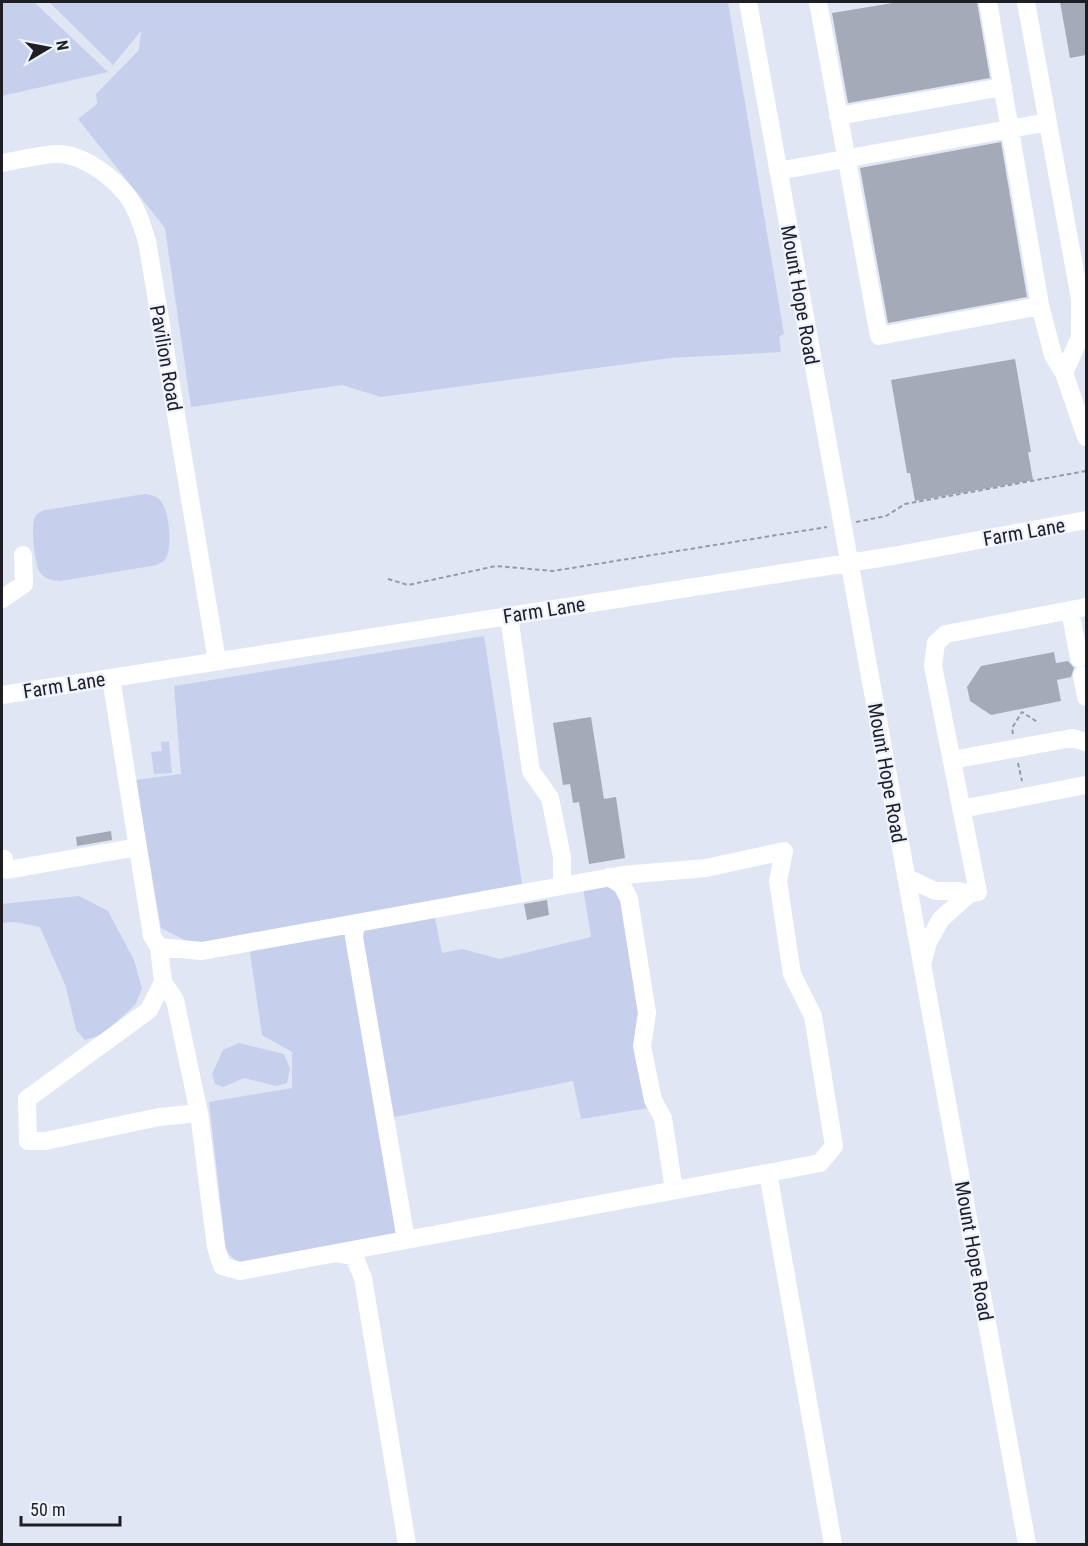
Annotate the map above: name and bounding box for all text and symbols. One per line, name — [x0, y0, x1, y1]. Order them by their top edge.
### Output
north arrow — [18, 18, 78, 78]
text: N — [52, 39, 72, 52]
street label: Mount Hope Road — [776, 223, 824, 367]
street label: Pavilion Road — [145, 303, 187, 413]
street label: Farm Lane — [981, 513, 1067, 551]
street label: Farm Lane — [501, 592, 587, 628]
street label: Farm Lane — [21, 667, 107, 703]
street label: Mount Hope Road — [863, 701, 911, 845]
street label: Mount Hope Road — [950, 1179, 998, 1323]
scale bar — [21, 1489, 120, 1527]
text: 50 m — [30, 1499, 65, 1520]

